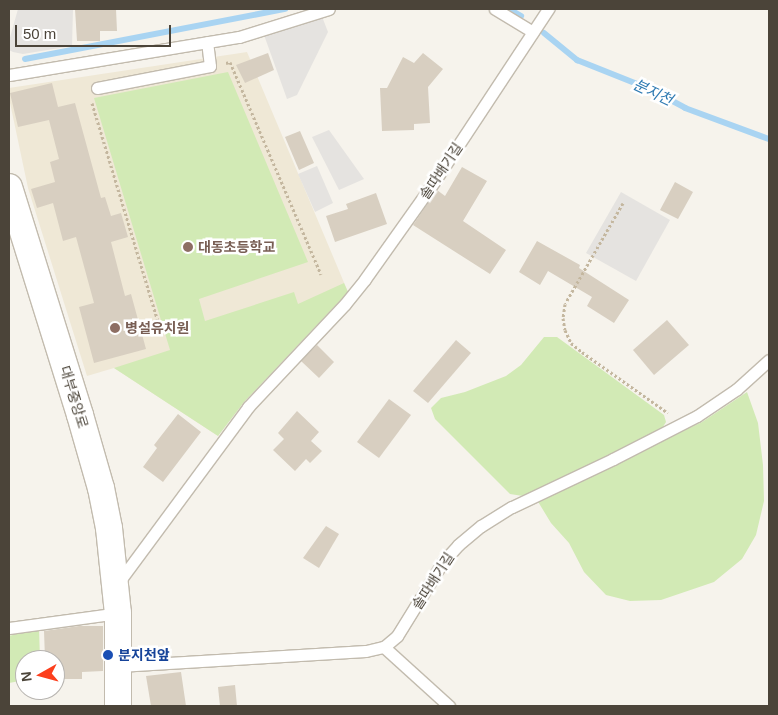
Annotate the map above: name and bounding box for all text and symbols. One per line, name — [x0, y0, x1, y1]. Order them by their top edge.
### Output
scale bar — [18, 15, 174, 47]
text: 50 m — [23, 25, 56, 42]
water label: 분지천 — [630, 75, 676, 109]
street label: 솔따배기길 — [416, 140, 466, 202]
place label: 대동초등학교 — [198, 239, 275, 255]
marker: 대동초등학교 — [182, 241, 194, 253]
place label: 병설유치원 — [125, 320, 189, 336]
marker: 병설유치원 — [109, 322, 121, 334]
street label: 대부중앙로 — [57, 364, 91, 430]
street label: 솔따배기길 — [408, 549, 458, 613]
place label: 분지천앞 — [118, 647, 170, 663]
marker: 분지천앞 — [102, 649, 114, 661]
north arrow — [15, 650, 65, 700]
text: N — [18, 671, 35, 683]

